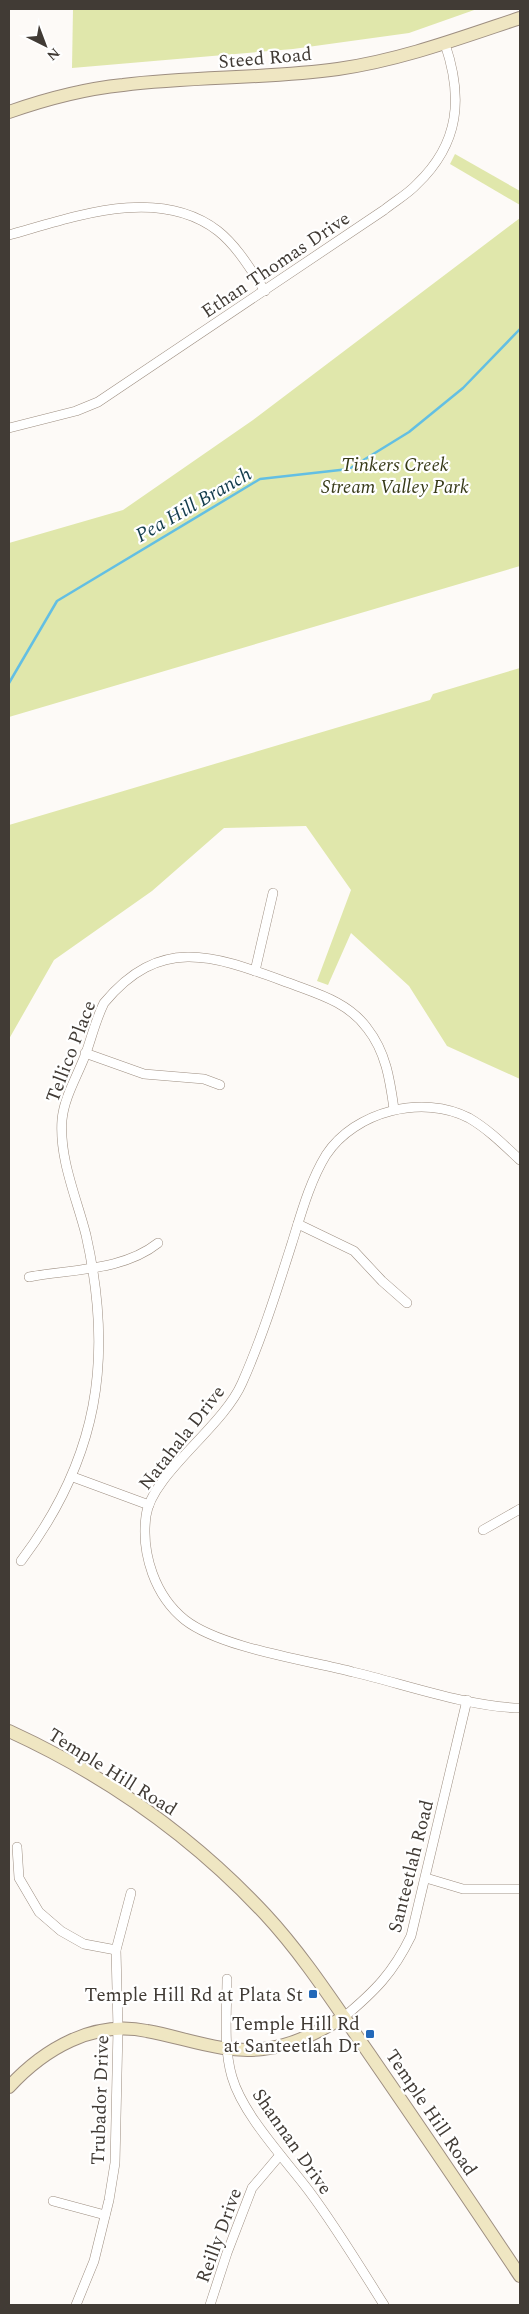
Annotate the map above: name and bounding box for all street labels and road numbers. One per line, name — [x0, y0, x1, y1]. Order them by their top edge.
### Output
street label: Steed Road — [217, 40, 313, 77]
street label: Ethan Thomas Drive — [195, 204, 356, 326]
street label: Tellico Place — [39, 996, 104, 1107]
street label: Natahala Drive — [132, 1379, 233, 1497]
street label: Temple Hill Road — [42, 1721, 183, 1824]
street label: Santeetlah Road — [381, 1797, 442, 1936]
street label: Trubador Drive — [84, 2035, 117, 2166]
street label: Temple Hill Road — [377, 2043, 484, 2182]
street label: Shannan Drive — [244, 2083, 339, 2201]
street label: Reilly Drive — [189, 2184, 250, 2287]

